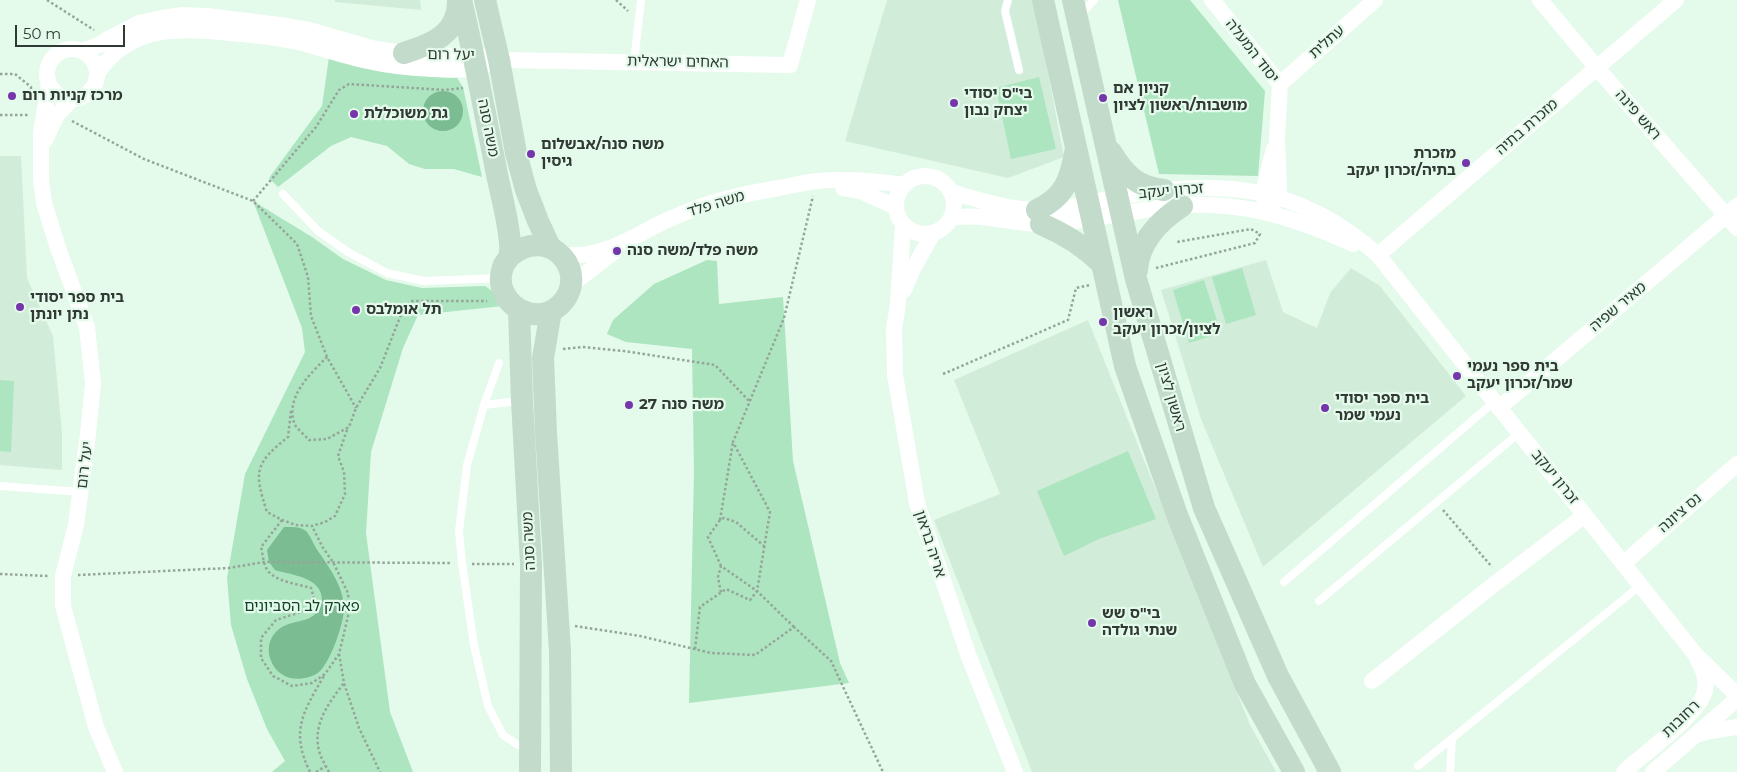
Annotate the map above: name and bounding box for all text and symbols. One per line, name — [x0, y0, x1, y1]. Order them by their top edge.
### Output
scale bar — [18, 15, 128, 47]
street label: יסוד המעלה — [1222, 16, 1282, 86]
street label: עתלית — [1306, 21, 1348, 63]
text: 50 m — [23, 24, 61, 43]
street label: יעל רום — [427, 46, 475, 64]
street label: האחים ישראלית — [627, 52, 729, 72]
place label: קניון אם מושבות/ראשון לציון — [1113, 80, 1247, 115]
place label: בי"ס יסודי יצחק נבון — [964, 85, 1032, 120]
street label: ראש פינה — [1611, 86, 1665, 144]
place label: מרכז קניות רום — [22, 87, 123, 105]
marker: מרכז קניות רום — [6, 90, 18, 102]
marker: קניון אם מושבות/ראשון לציון — [1097, 92, 1109, 104]
street label: מזכרת בתיה — [1492, 95, 1562, 159]
street label: משה סנה — [474, 97, 502, 159]
marker: בי"ס יסודי יצחק נבון — [948, 97, 960, 109]
place label: גת משוכללת — [364, 105, 448, 123]
marker: גת משוכללת — [348, 108, 360, 120]
place label: משה סנה/אבשלום גיסין — [541, 136, 664, 171]
place label: מזכרת בתיה/זכרון יעקב — [1347, 145, 1456, 180]
marker: משה סנה/אבשלום גיסין — [525, 148, 537, 160]
marker: מזכרת בתיה/זכרון יעקב — [1460, 157, 1472, 169]
street label: זכרון יעקב — [1138, 179, 1204, 203]
street label: משה פלד — [685, 187, 747, 221]
place label: משה פלד/משה סנה — [627, 242, 758, 260]
marker: משה פלד/משה סנה — [611, 245, 623, 257]
street label: מאיר שפיה — [1586, 278, 1650, 336]
place label: בית ספר יסודי נתן יונתן — [30, 289, 124, 324]
marker: בית ספר יסודי נתן יונתן — [14, 301, 26, 313]
place label: תל אומלבס — [366, 301, 442, 319]
marker: תל אומלבס — [350, 304, 362, 316]
place label: ראשון לציון/זכרון יעקב — [1113, 304, 1221, 339]
marker: ראשון לציון/זכרון יעקב — [1097, 316, 1109, 328]
place label: בית ספר נעמי שמר/זכרון יעקב — [1467, 358, 1573, 393]
street label: ראשון לציון — [1153, 360, 1189, 434]
marker: בית ספר נעמי שמר/זכרון יעקב — [1451, 370, 1463, 382]
place label: בית ספר יסודי נעמי שמר — [1335, 390, 1429, 425]
place label: משה סנה 27 — [639, 396, 724, 414]
marker: משה סנה 27 — [623, 399, 635, 411]
marker: בית ספר יסודי נעמי שמר — [1319, 402, 1331, 414]
street label: יעל רום — [73, 440, 97, 490]
street label: זכרון יעקב — [1527, 446, 1583, 508]
street label: נס ציונה — [1655, 489, 1705, 537]
street label: אריה בראון — [911, 508, 949, 580]
street label: משה סנה — [518, 511, 540, 571]
park label: פארק לב הסביונים — [244, 598, 360, 616]
place label: בי"ס שש שנתי גולדה — [1102, 605, 1177, 640]
marker: בי"ס שש שנתי גולדה — [1086, 617, 1098, 629]
street label: רחובות — [1658, 697, 1704, 741]

